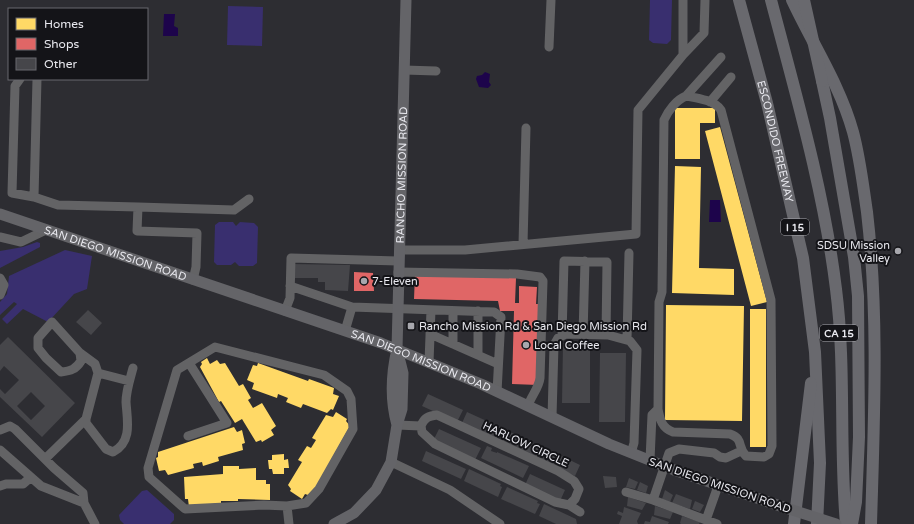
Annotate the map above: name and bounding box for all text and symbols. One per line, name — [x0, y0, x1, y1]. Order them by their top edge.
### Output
legend — [8, 8, 148, 80]
text: Homes — [44, 17, 84, 31]
text: Shops — [44, 37, 79, 51]
text: Other — [44, 57, 77, 71]
street label: ESCONDIDO FREEWAY — [754, 79, 796, 204]
street label: RANCHO MISSION ROAD — [394, 106, 410, 244]
road number: I 15 — [781, 219, 809, 235]
street label: SAN DIEGO MISSION ROAD — [43, 223, 188, 284]
place label: SDSU Mission Valley — [817, 239, 890, 265]
marker: SDSU Mission Valley — [893, 246, 903, 256]
place label: 7-Eleven — [372, 275, 418, 288]
marker: 7-Eleven — [359, 276, 369, 286]
place label: Rancho Mission Rd & San Diego Mission Rd — [419, 320, 647, 333]
marker: Rancho Mission Rd & San Diego Mission Rd — [406, 321, 416, 331]
road number: CA 15 — [820, 325, 858, 341]
street label: SAN DIEGO MISSION ROAD — [349, 327, 493, 395]
place label: Local Coffee — [534, 339, 599, 352]
marker: Local Coffee — [521, 340, 531, 350]
street label: HARLOW CIRCLE — [481, 419, 571, 470]
street label: SAN DIEGO MISSION ROAD — [647, 455, 793, 516]

